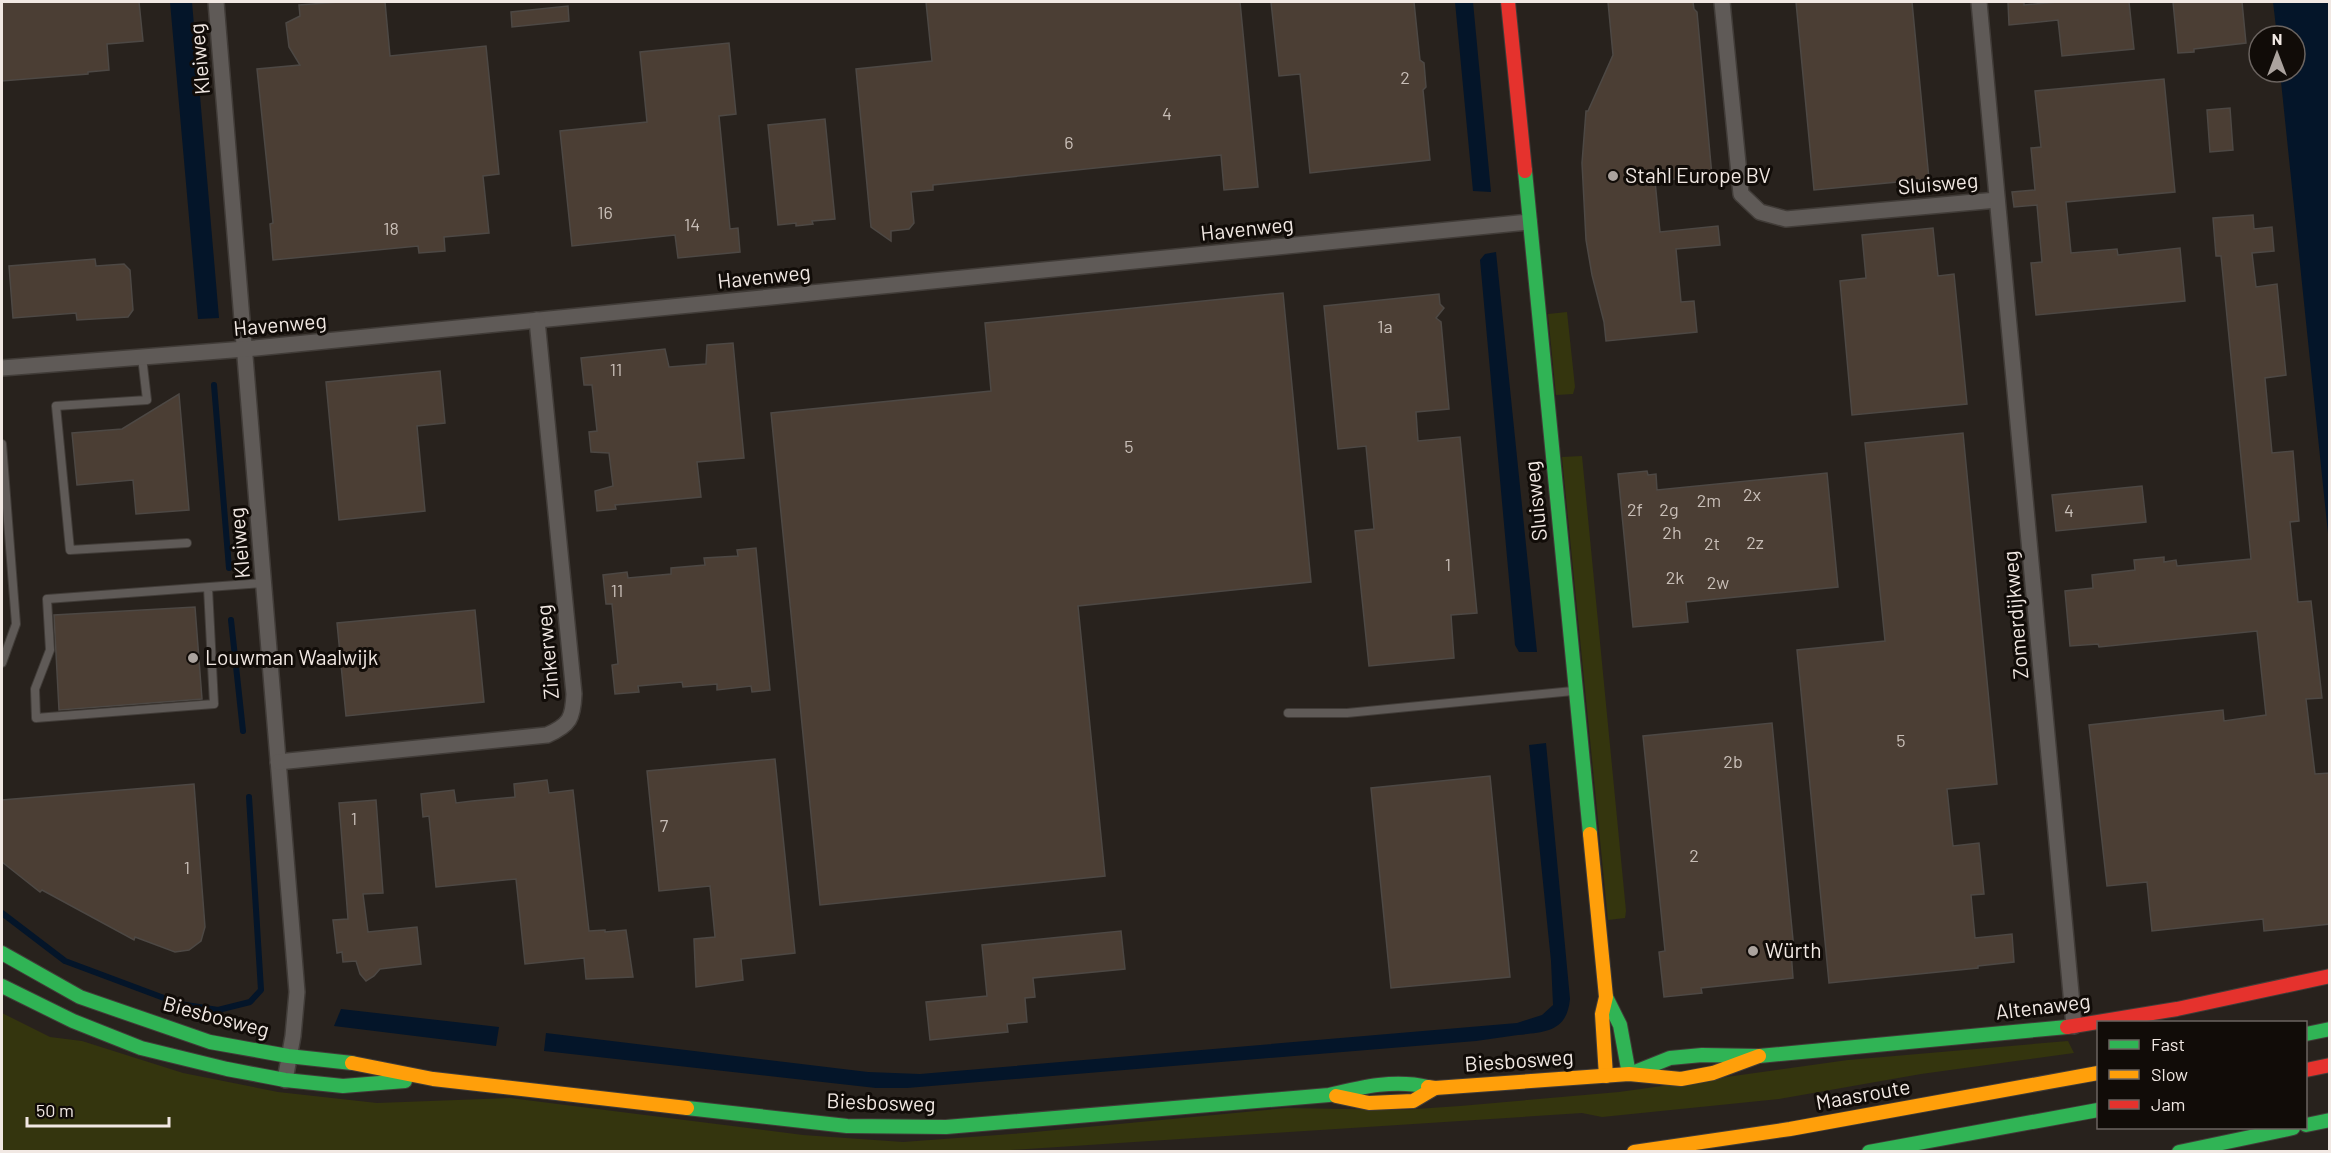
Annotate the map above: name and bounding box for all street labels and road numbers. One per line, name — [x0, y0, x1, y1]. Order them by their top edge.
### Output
street label: Kleiweg — [183, 22, 214, 96]
street label: Sluisweg — [1897, 167, 1979, 198]
street label: Havenweg — [1199, 210, 1295, 245]
street label: Havenweg — [716, 258, 812, 293]
street label: Havenweg — [232, 307, 328, 340]
street label: Sluisweg — [1518, 460, 1551, 542]
street label: Kleiweg — [223, 506, 254, 580]
street label: Zomerdijkweg — [1996, 550, 2033, 680]
street label: Zinkerweg — [530, 604, 563, 701]
street label: Altenaweg — [1994, 987, 2092, 1024]
street label: Biesbosweg — [160, 989, 272, 1042]
street label: Biesbosweg — [1464, 1043, 1574, 1076]
street label: Maasroute — [1814, 1073, 1912, 1114]
street label: Biesbosweg — [826, 1087, 936, 1116]

